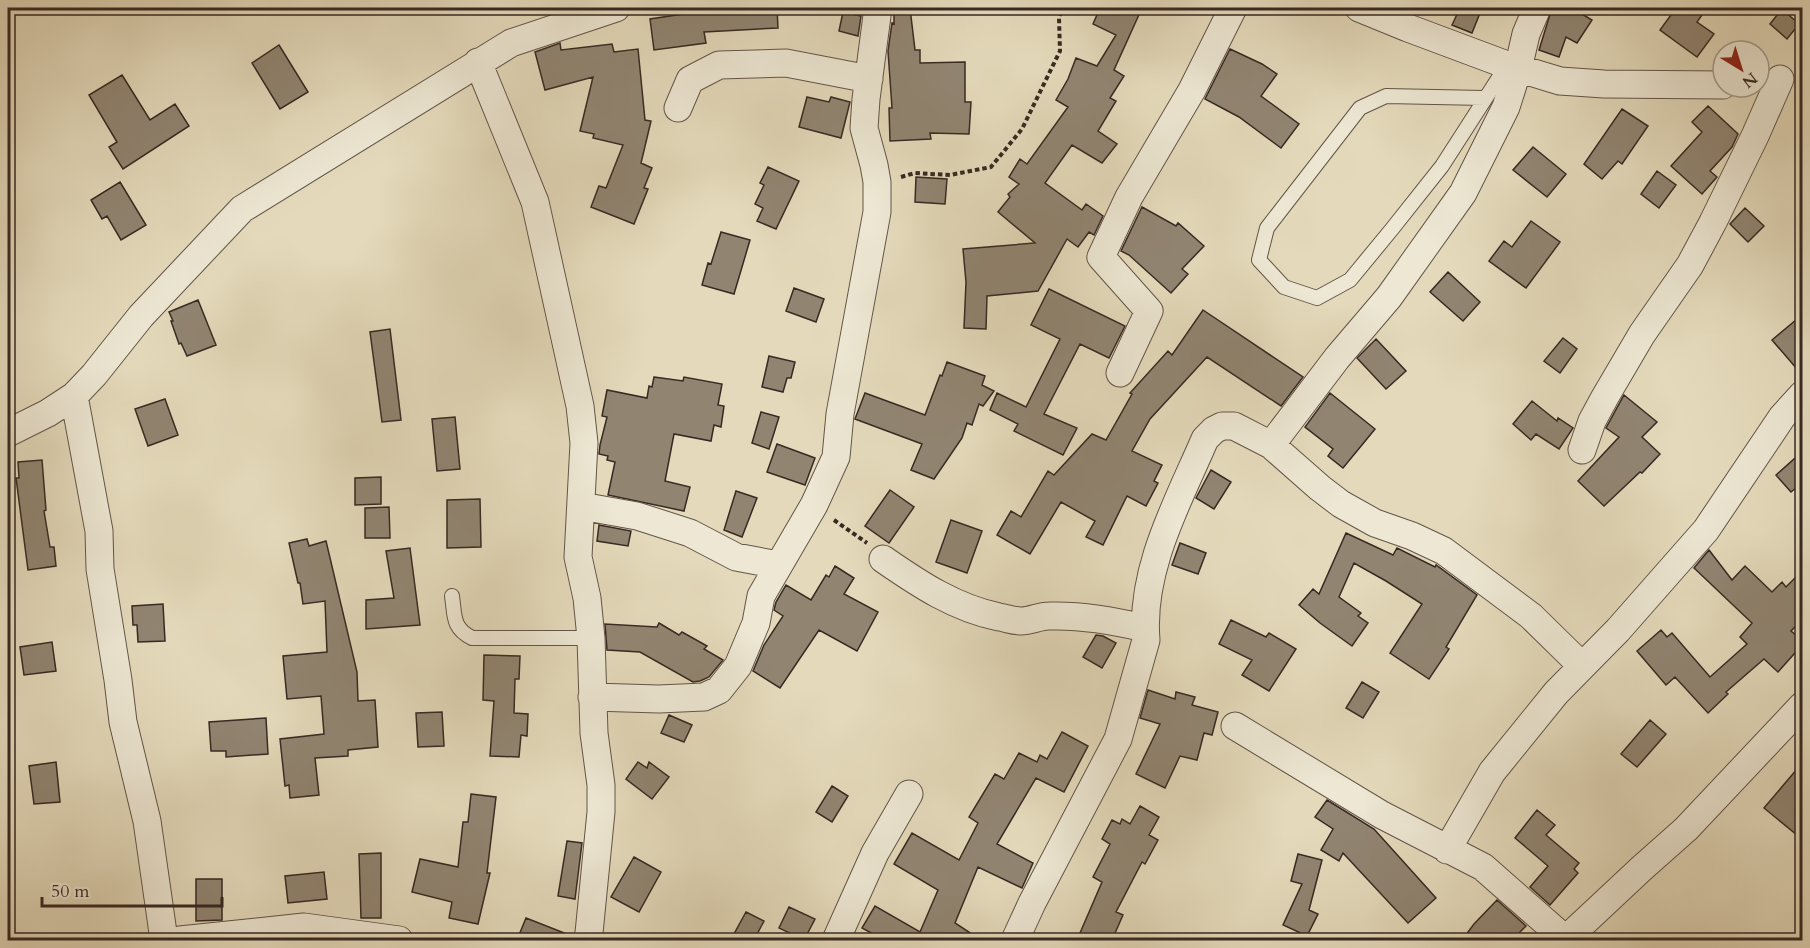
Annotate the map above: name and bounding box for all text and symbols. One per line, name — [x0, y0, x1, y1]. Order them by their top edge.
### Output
north arrow — [1711, 39, 1771, 99]
text: N — [1737, 67, 1762, 93]
scale bar — [42, 870, 222, 908]
text: 50 m — [51, 879, 90, 904]

